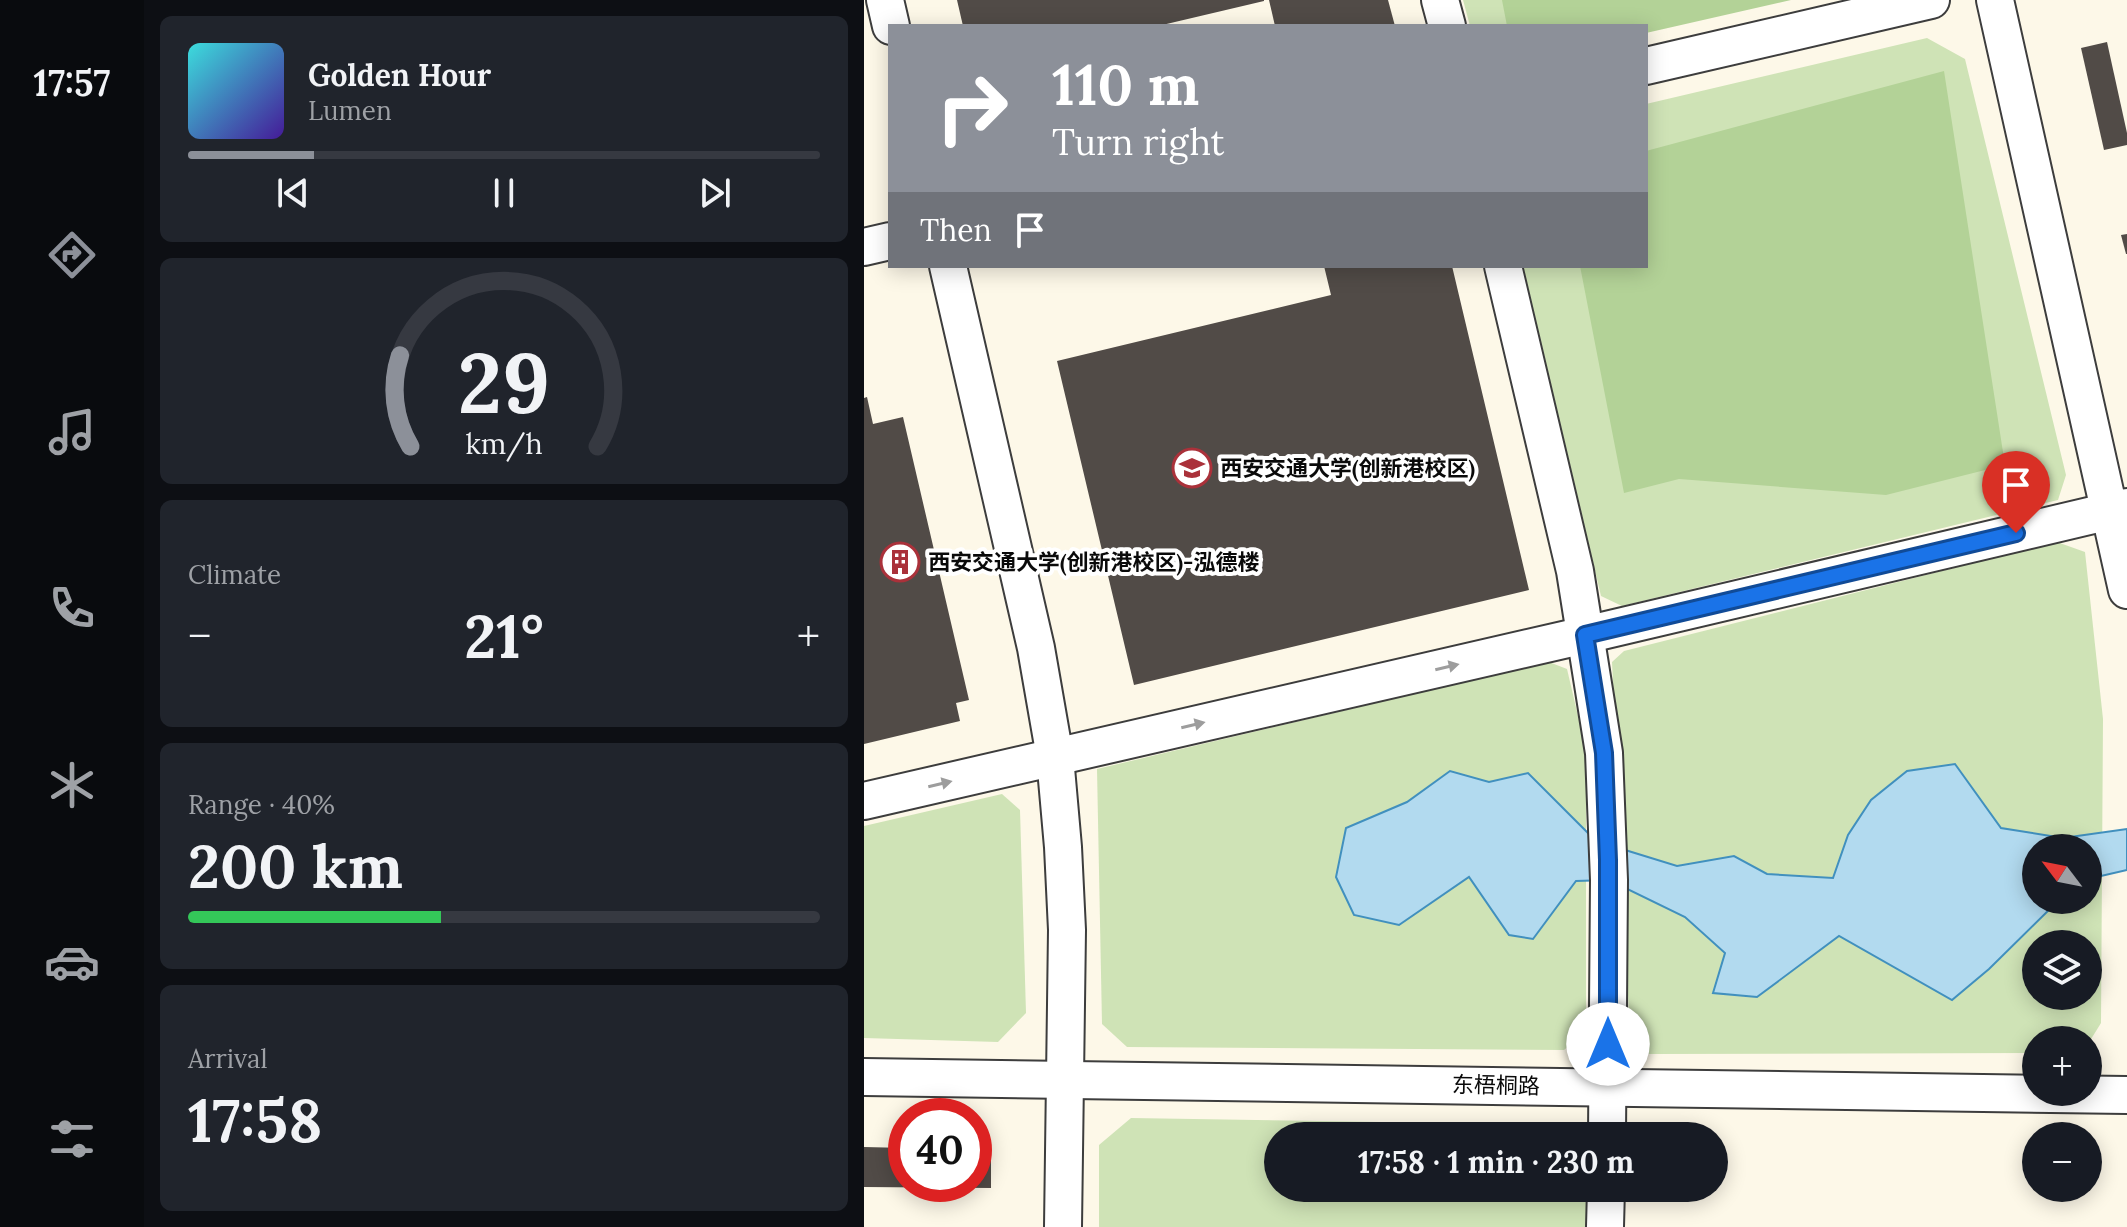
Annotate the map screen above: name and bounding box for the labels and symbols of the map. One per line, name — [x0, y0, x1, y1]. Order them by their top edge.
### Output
school or university icon: 西安交通大学(创新港校区) — [1171, 447, 1213, 489]
pin — [1982, 451, 2050, 533]
place label: 西安交通大学(创新港校区) — [1220, 454, 1475, 482]
building icon: 西安交通大学(创新港校区)-泓德楼 — [879, 541, 921, 583]
place label: 西安交通大学(创新港校区)-泓德楼 — [928, 548, 1259, 576]
one-way arrow — [1434, 660, 1459, 673]
one-way arrow — [1181, 718, 1206, 731]
one-way arrow — [928, 777, 953, 790]
north arrow — [2022, 834, 2102, 914]
position arrow — [1566, 1002, 1650, 1086]
street label: 东梧桐路 — [1452, 1070, 1540, 1100]
speed limit sign: 40 — [888, 1098, 992, 1202]

